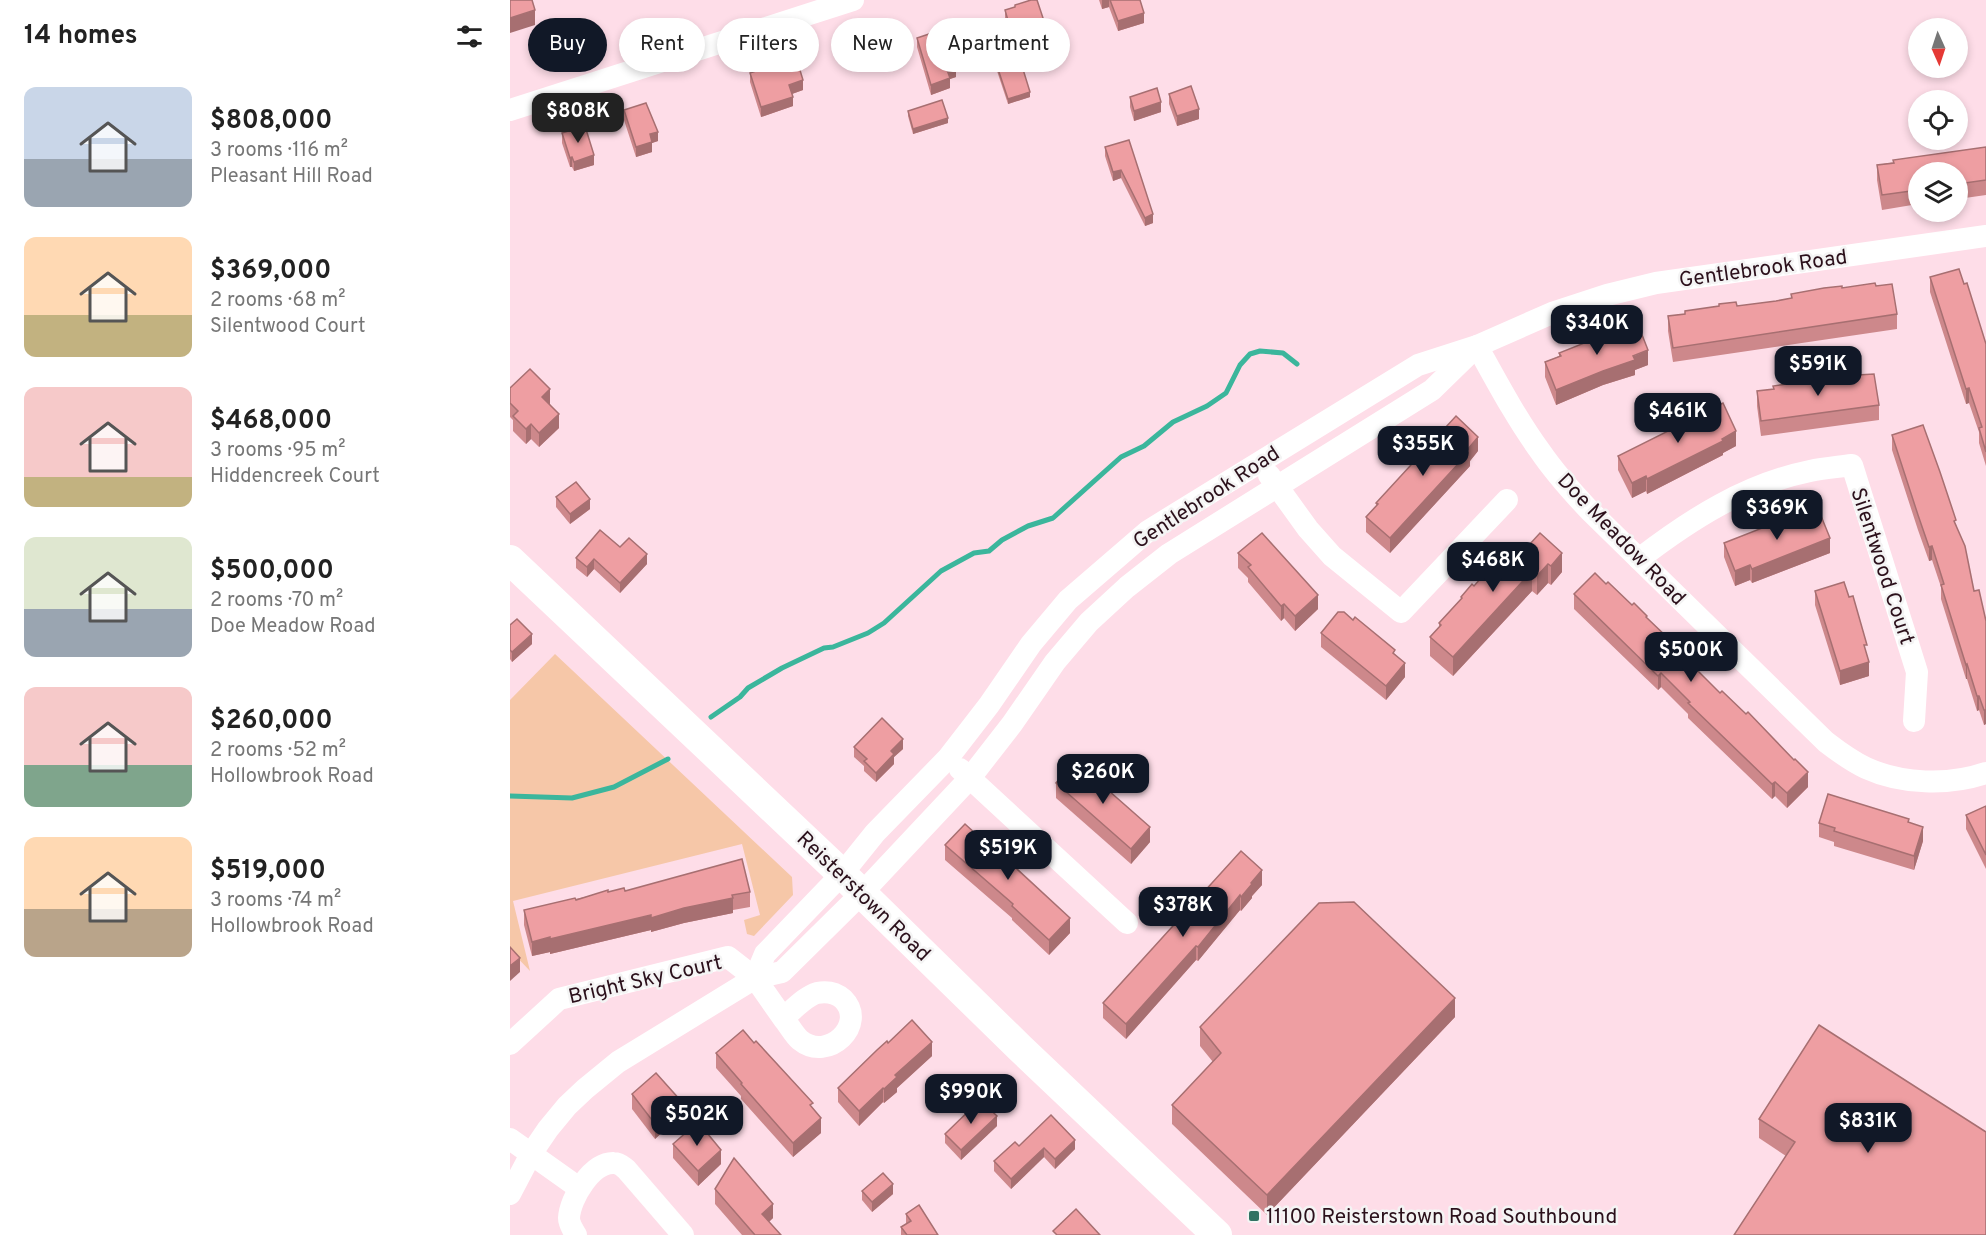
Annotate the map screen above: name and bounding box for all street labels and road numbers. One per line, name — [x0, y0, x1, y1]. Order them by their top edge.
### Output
street label: Gentlebrook Road — [1677, 244, 1849, 295]
street label: Gentlebrook Road — [1128, 441, 1285, 556]
street label: Doe Meadow Road — [1551, 468, 1691, 612]
street label: Silentwood Court — [1843, 485, 1920, 648]
street label: Reisterstown Road — [790, 826, 936, 968]
street label: Bright Sky Court — [566, 950, 725, 1011]

